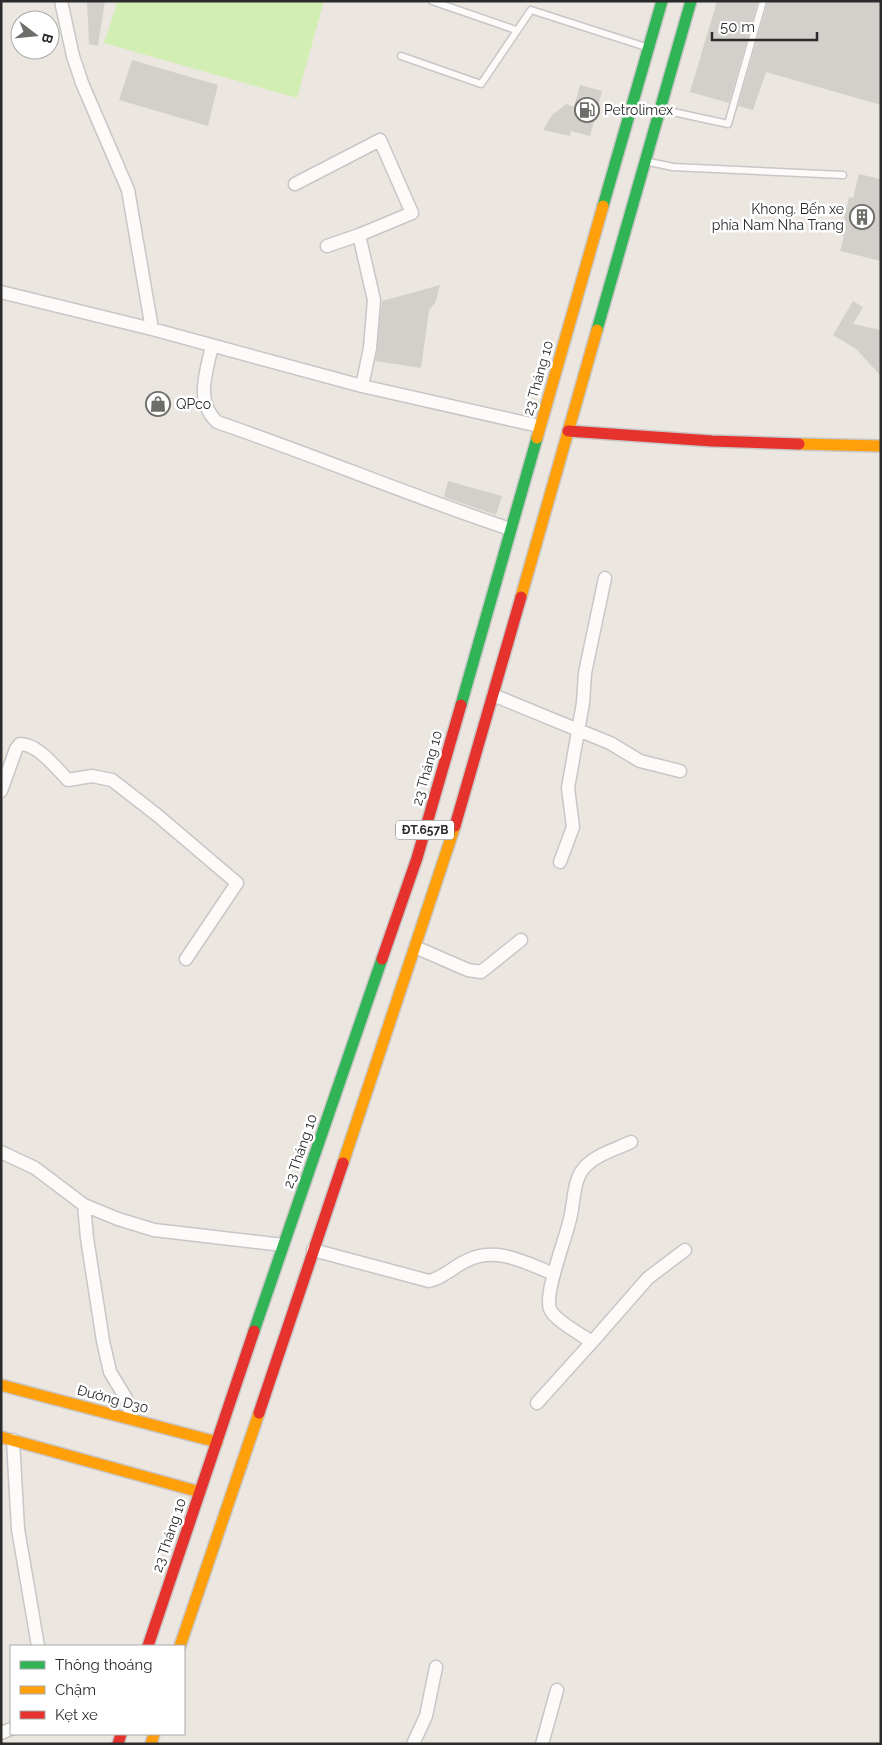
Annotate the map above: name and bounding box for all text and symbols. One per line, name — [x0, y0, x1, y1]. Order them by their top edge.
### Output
north arrow — [10, 10, 60, 60]
scale bar — [712, 10, 817, 42]
text: 50 m — [720, 18, 755, 36]
text: B — [38, 32, 57, 46]
fuel station icon: Petrolimex — [574, 97, 600, 123]
place label: Petrolimex — [604, 102, 673, 118]
place label: Khong. Bến xe phía Nam Nha Trang — [712, 201, 844, 233]
building icon: Khong. Bến xe phía Nam Nha Trang — [849, 204, 875, 230]
street label: 23 Tháng 10 — [520, 339, 556, 417]
shop icon: QPco — [145, 391, 171, 417]
place label: QPco — [176, 396, 211, 412]
street label: 23 Tháng 10 — [409, 729, 445, 807]
road number: ĐT.657B — [396, 820, 454, 840]
street label: 23 Tháng 10 — [280, 1112, 320, 1190]
street label: Đường D30 — [76, 1382, 150, 1416]
street label: 23 Tháng 10 — [149, 1496, 189, 1574]
legend — [10, 1645, 185, 1735]
text: Thông thoáng — [55, 1656, 153, 1674]
text: Chậm — [55, 1681, 96, 1699]
text: Kẹt xe — [55, 1706, 98, 1724]

